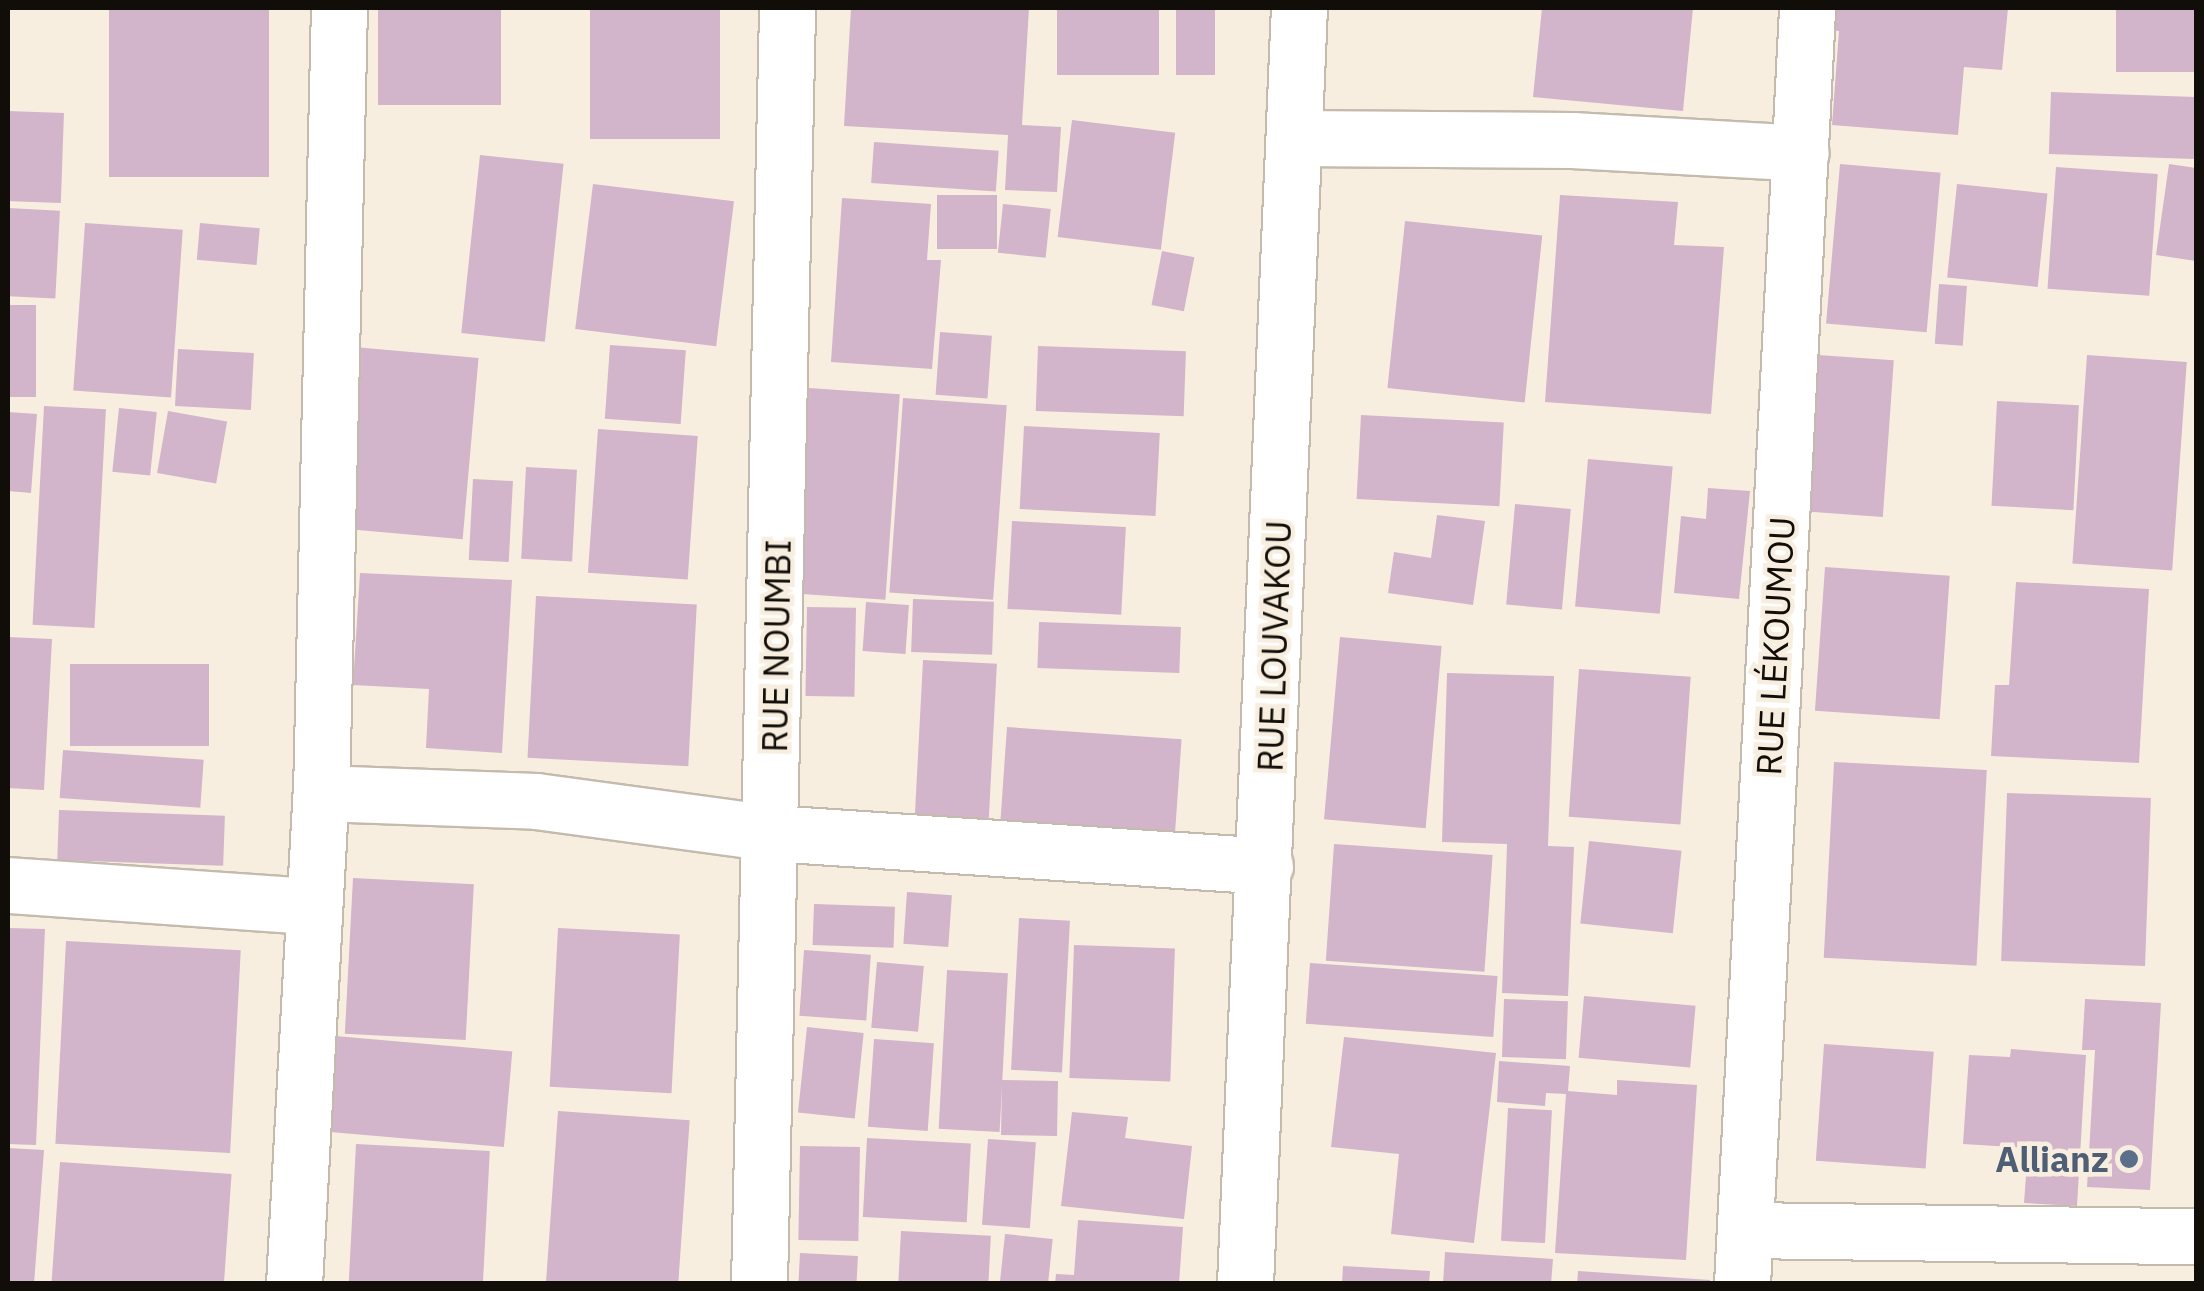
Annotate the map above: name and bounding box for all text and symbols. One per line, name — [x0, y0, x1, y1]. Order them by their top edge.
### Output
street label: RUE LÉKOUMOU — [1747, 516, 1803, 776]
street label: RUE LOUVAKOU — [1249, 520, 1299, 772]
street label: RUE NOUMBI — [753, 539, 799, 753]
place label: Allianz — [1995, 1138, 2109, 1180]
marker: Allianz — [2118, 1148, 2140, 1170]

